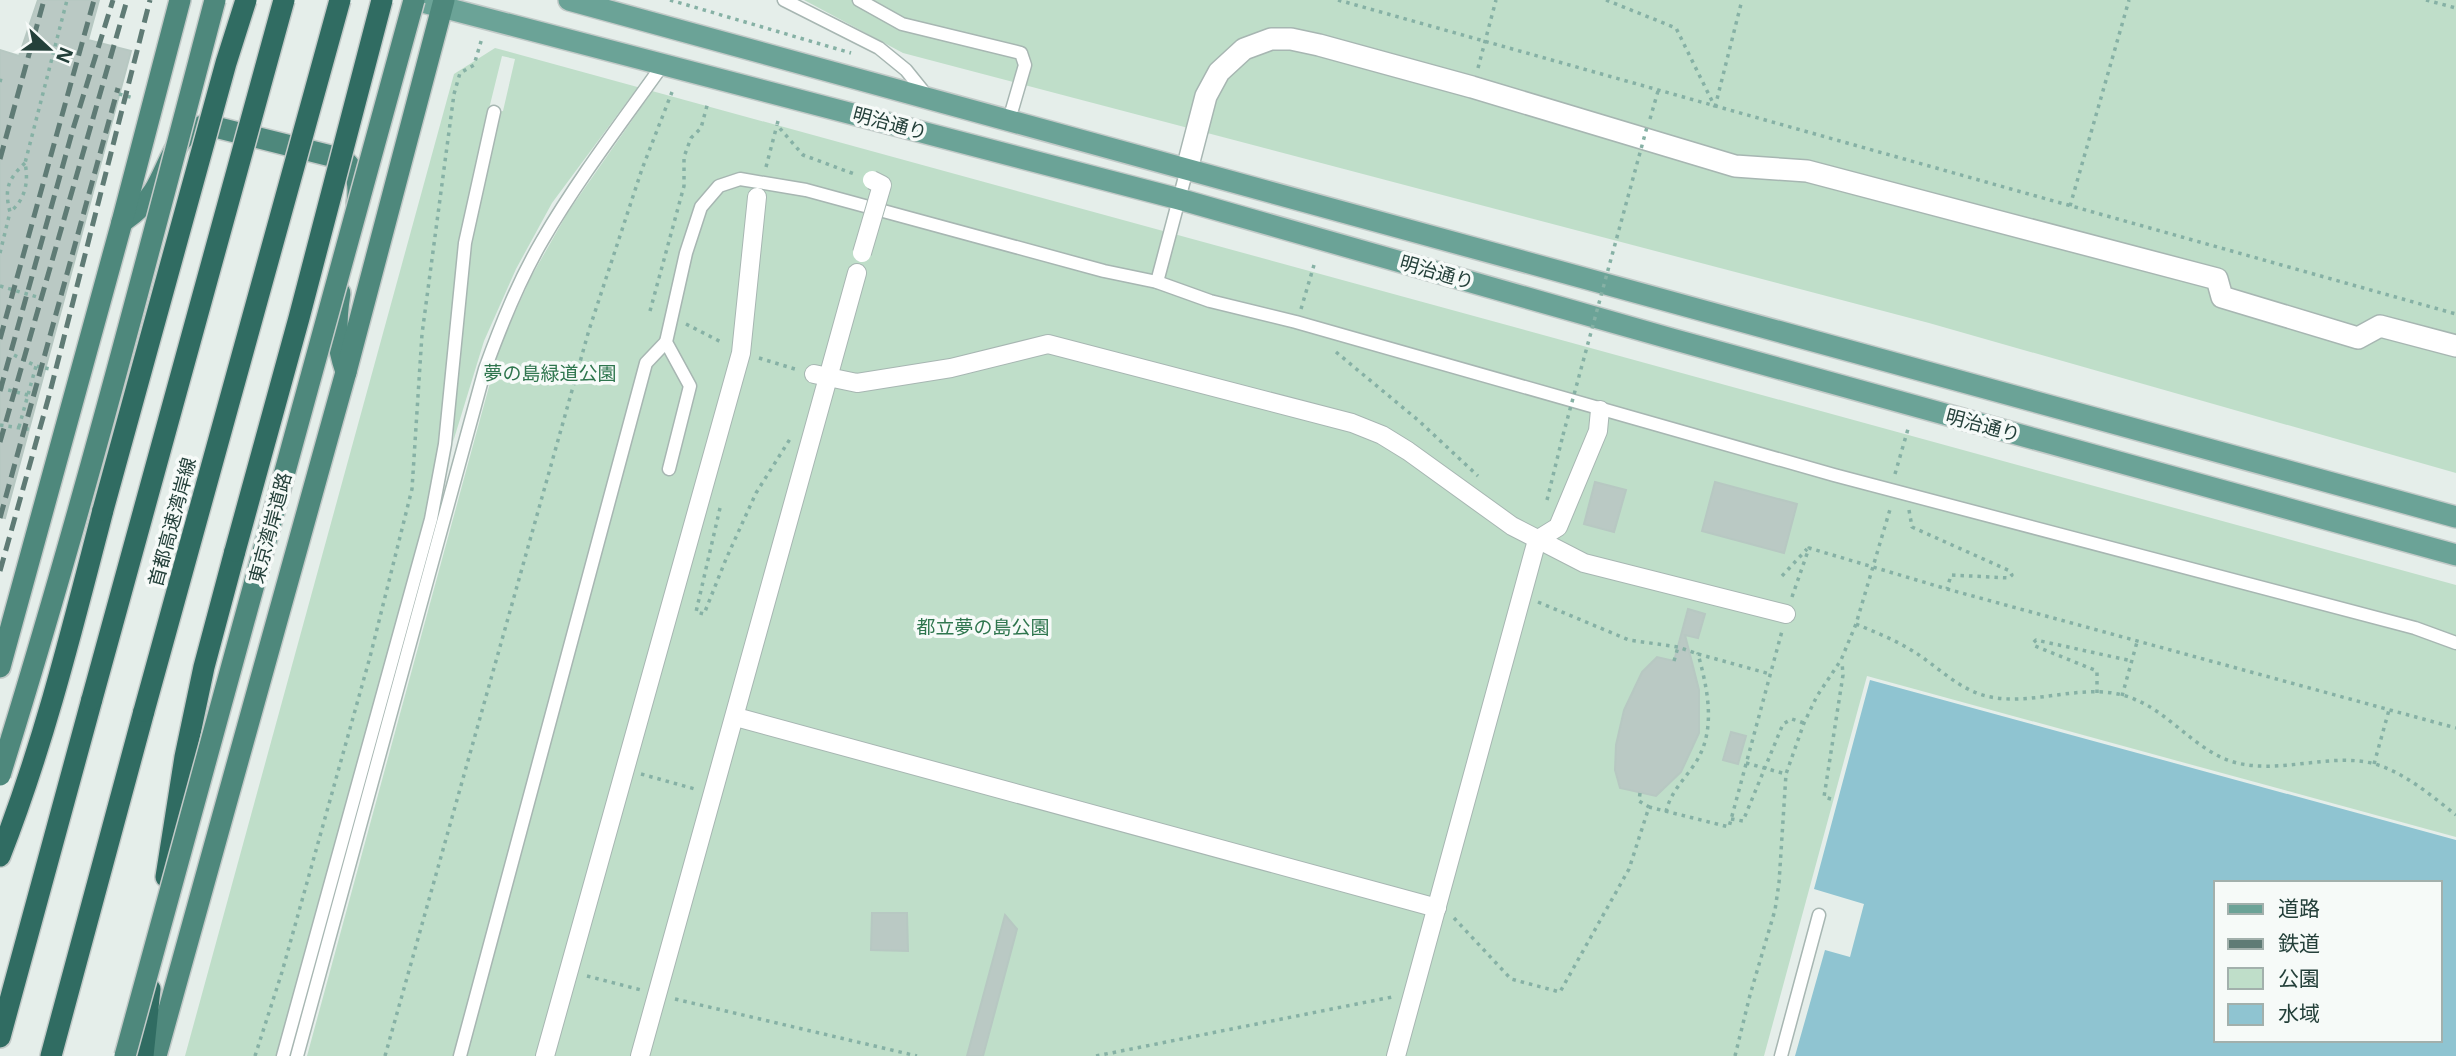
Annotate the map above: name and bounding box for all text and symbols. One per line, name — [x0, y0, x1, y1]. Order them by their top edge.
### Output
north arrow — [14, 14, 84, 84]
text: N — [50, 43, 80, 67]
street label: 明治通り — [850, 101, 930, 145]
street label: 明治通り — [1397, 249, 1477, 295]
park label: 夢の島緑道公園 — [483, 360, 617, 386]
street label: 明治通り — [1943, 403, 2023, 447]
street label: 首都高速湾岸線 — [142, 454, 202, 590]
street label: 東京湾岸道路 — [243, 470, 297, 586]
park label: 都立夢の島公園 — [916, 614, 1050, 640]
legend — [2214, 881, 2442, 1042]
text: 道路 — [2278, 894, 2320, 922]
text: 鉄道 — [2278, 929, 2320, 957]
text: 公園 — [2278, 964, 2320, 992]
text: 水域 — [2278, 999, 2320, 1027]

